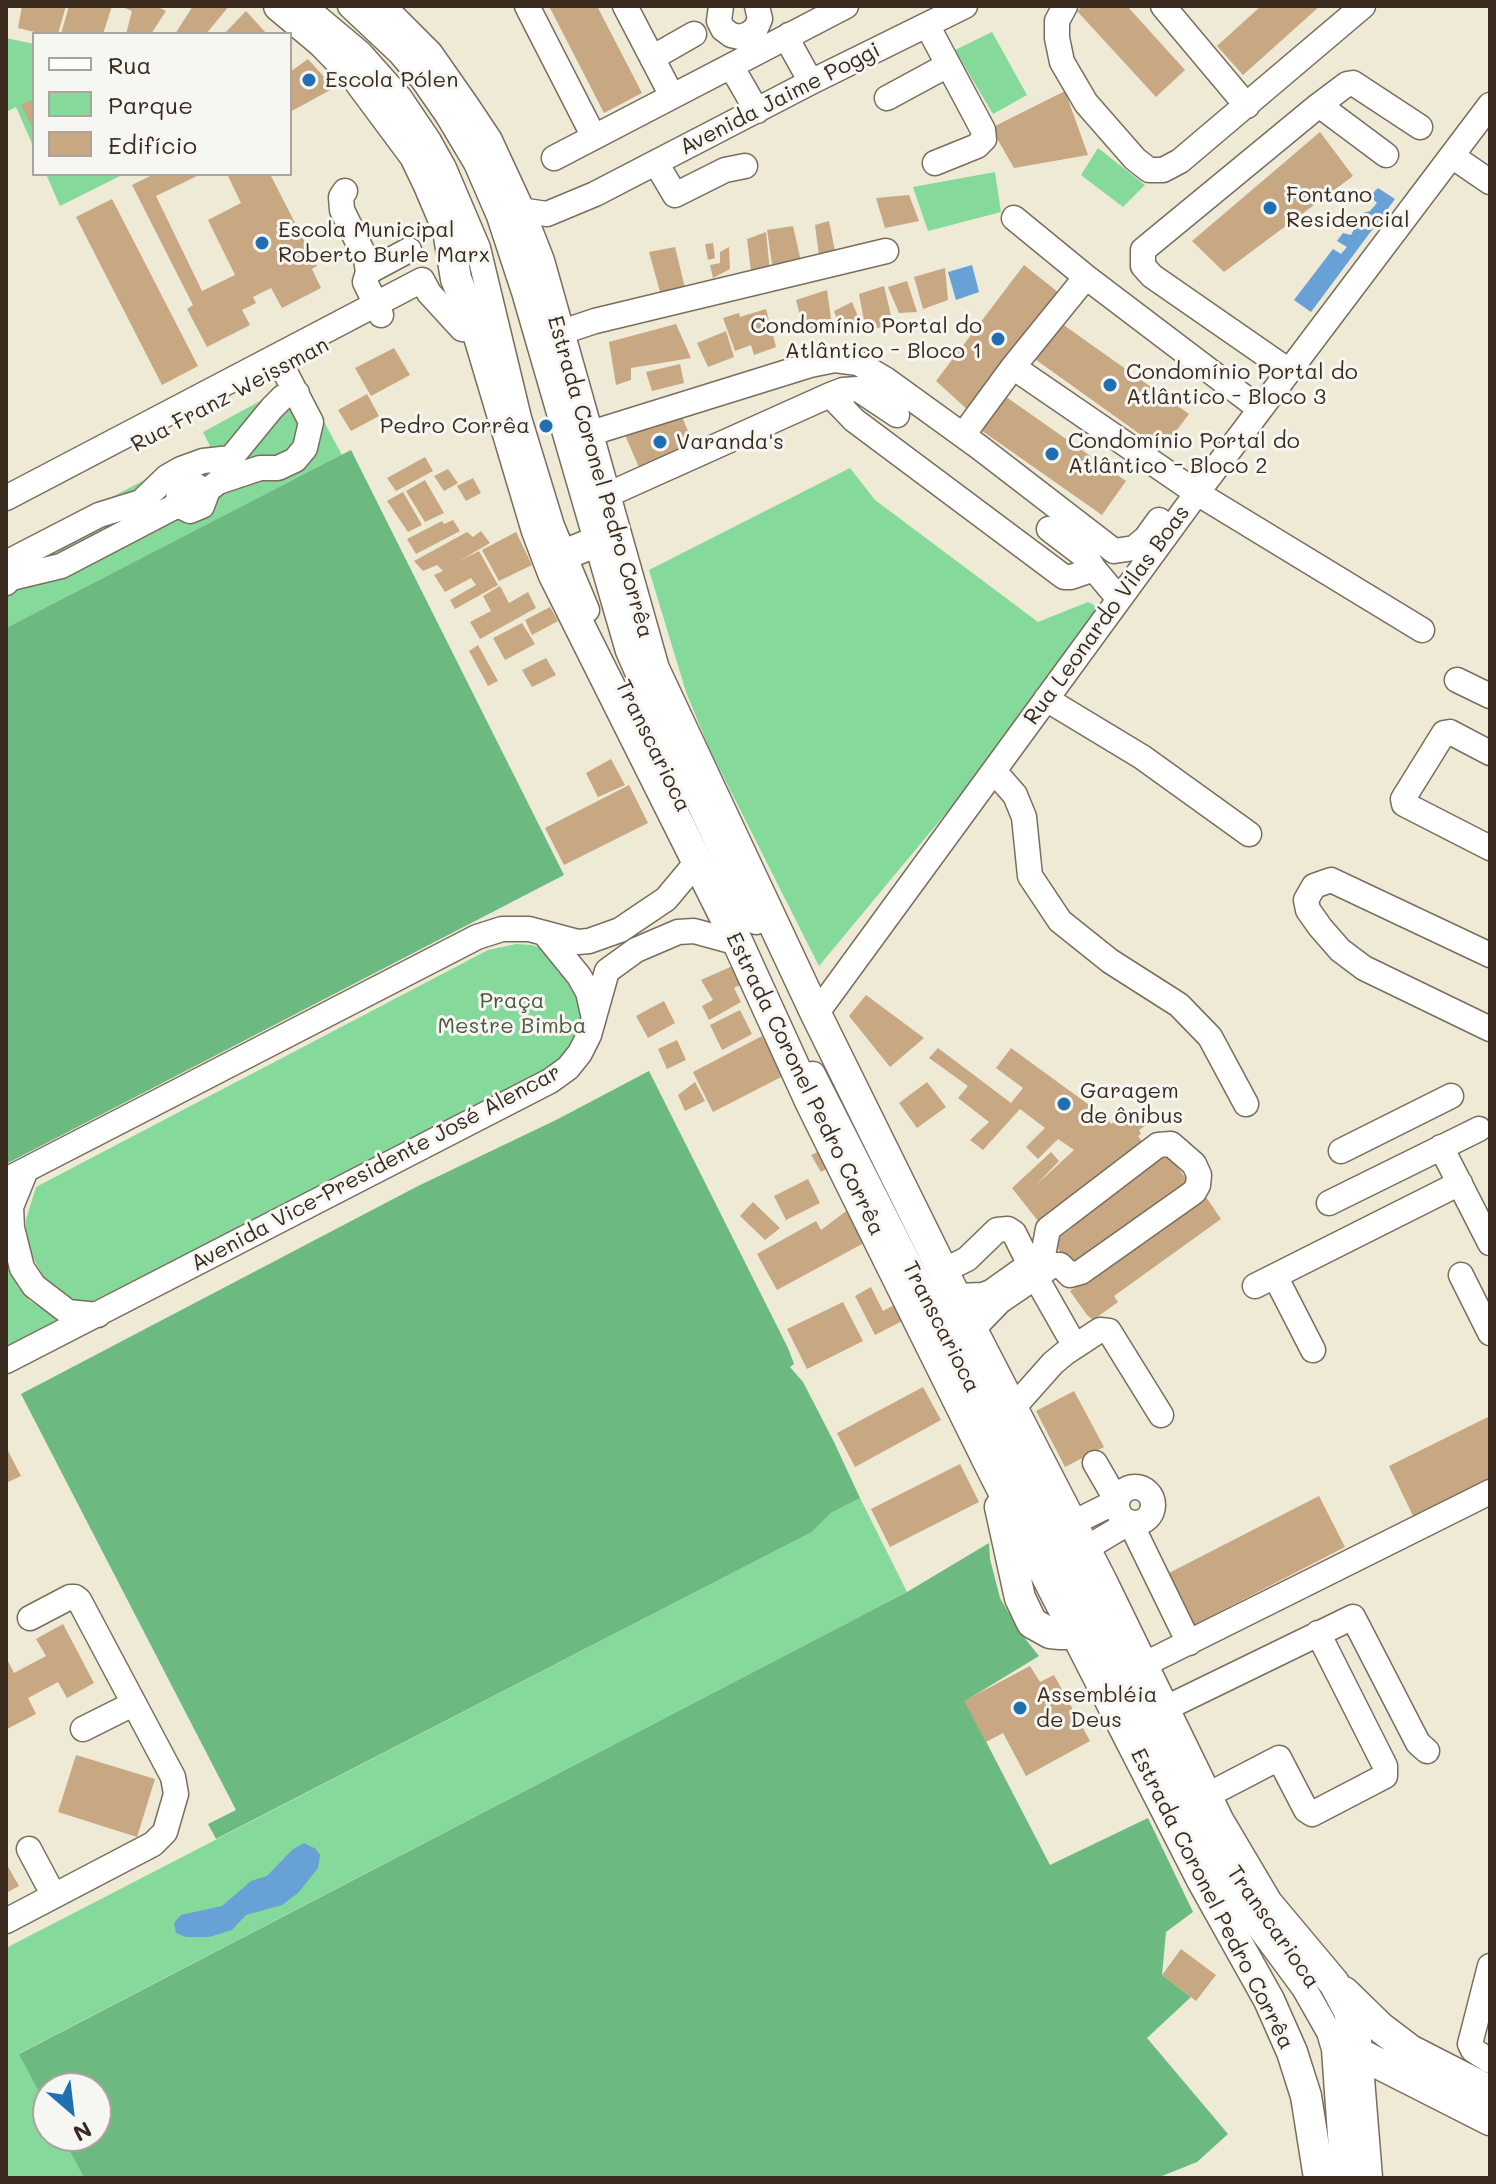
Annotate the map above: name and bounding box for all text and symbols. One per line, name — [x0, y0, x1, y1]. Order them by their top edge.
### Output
legend — [32, 32, 292, 176]
street label: Avenida Jaime Poggi — [675, 37, 885, 161]
text: Rua — [108, 49, 151, 80]
place label: Escola Pólen — [325, 67, 458, 93]
marker: Escola Pólen — [300, 71, 318, 89]
text: Parque — [108, 89, 193, 120]
text: Edifício — [108, 129, 197, 160]
place label: Fontano Residencial — [1286, 182, 1410, 234]
marker: Fontano Residencial — [1261, 199, 1279, 217]
place label: Escola Municipal Roberto Burle Marx — [278, 217, 490, 268]
marker: Escola Municipal Roberto Burle Marx — [253, 234, 271, 252]
street label: Estrada Coronel Pedro Corrêa — [541, 313, 659, 641]
place label: Condomínio Portal do Atlântico - Bloco 1 — [750, 313, 982, 364]
marker: Condomínio Portal do Atlântico - Bloco 1 — [989, 330, 1007, 348]
street label: Rua Franz Weissman — [127, 332, 333, 458]
place label: Condomínio Portal do Atlântico - Bloco 3 — [1126, 359, 1358, 410]
marker: Condomínio Portal do Atlântico - Bloco 3 — [1101, 376, 1119, 394]
place label: Pedro Corrêa — [380, 413, 530, 439]
marker: Pedro Corrêa — [537, 417, 555, 435]
place label: Condomínio Portal do Atlântico - Bloco 2 — [1068, 428, 1300, 480]
place label: Varanda's — [676, 429, 784, 455]
marker: Varanda's — [651, 433, 669, 451]
marker: Condomínio Portal do Atlântico - Bloco 2 — [1043, 445, 1061, 463]
street label: Rua Leonardo Vilas Boas — [1018, 500, 1196, 730]
street label: Transcarioca — [610, 676, 696, 816]
street label: Estrada Coronel Pedro Corrêa — [720, 928, 890, 1240]
park label: Praça Mestre Bimba — [438, 988, 586, 1040]
street label: Avenida Vice-Presidente José Alencar — [187, 1059, 565, 1277]
place label: Garagem de ônibus — [1080, 1078, 1183, 1130]
marker: Garagem de ônibus — [1055, 1095, 1073, 1113]
street label: Transcarioca — [897, 1257, 985, 1397]
place label: Assembléia de Deus — [1036, 1682, 1157, 1734]
marker: Assembléia de Deus — [1011, 1699, 1029, 1717]
street label: Estrada Coronel Pedro Corrêa — [1124, 1744, 1300, 2054]
street label: Transcarioca — [1221, 1860, 1325, 1994]
north arrow — [32, 2072, 112, 2152]
text: N — [68, 2115, 97, 2149]

